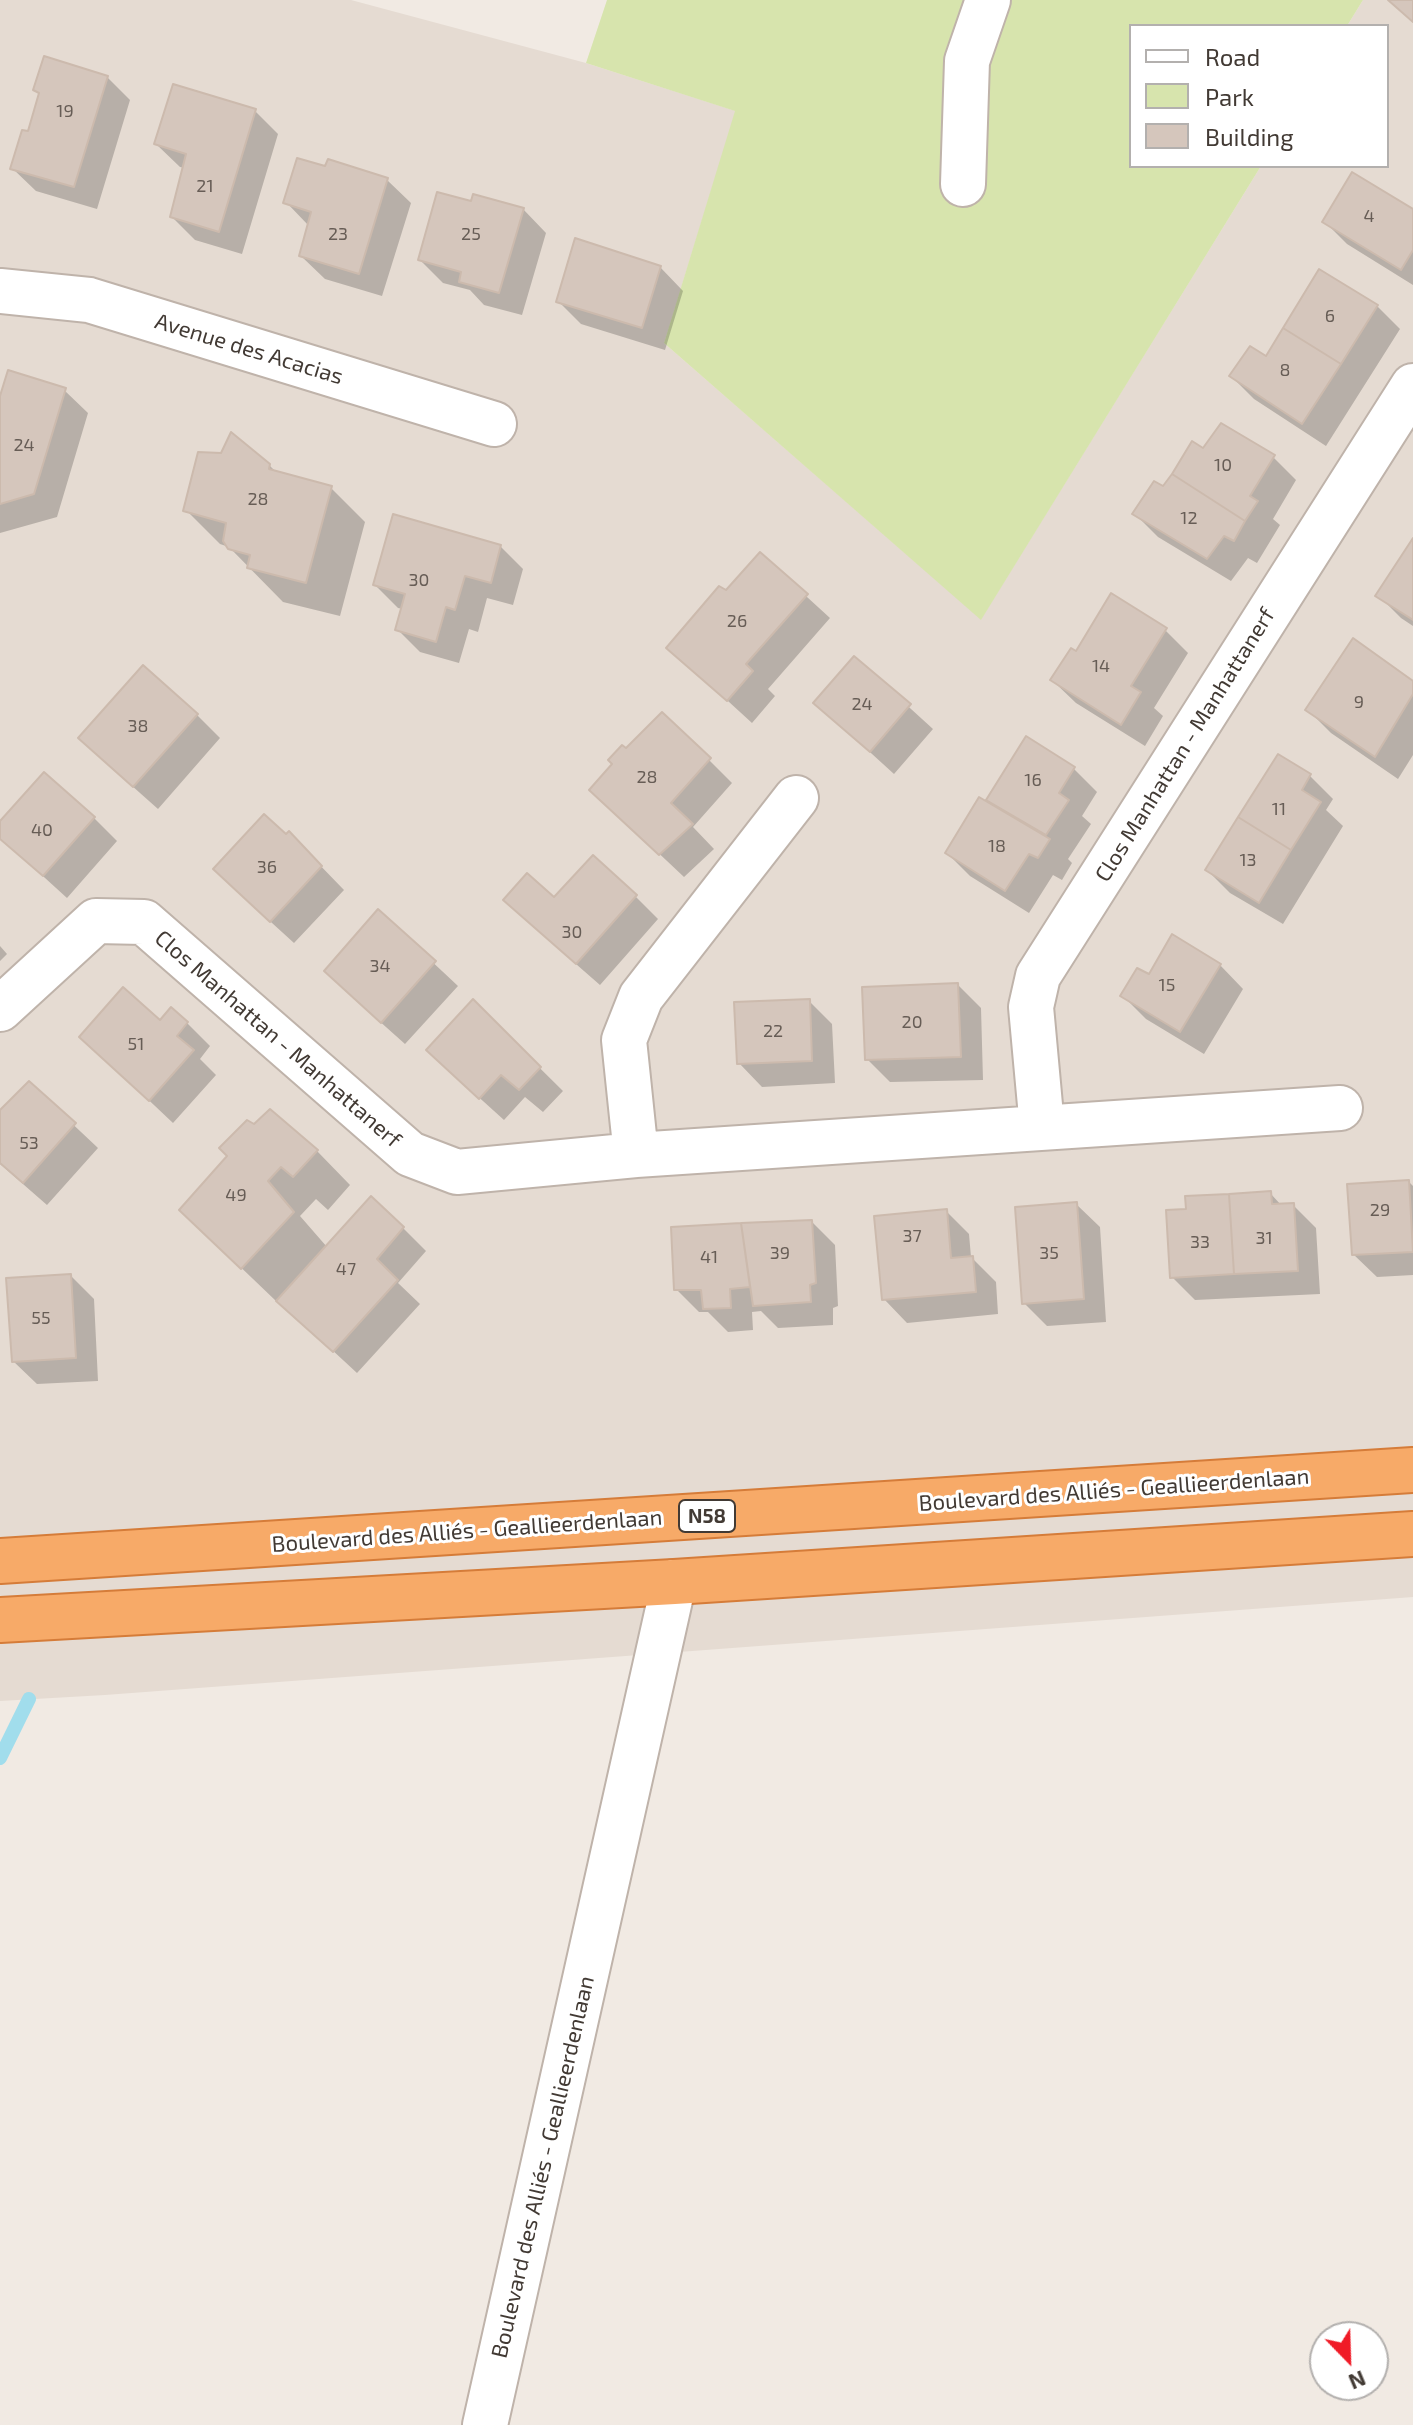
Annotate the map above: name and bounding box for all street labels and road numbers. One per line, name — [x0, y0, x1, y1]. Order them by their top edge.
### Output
street label: Avenue des Acacias — [152, 308, 346, 390]
street label: Clos Manhattan - Manhattanerf — [1090, 603, 1280, 887]
street label: Clos Manhattan - Manhattanerf — [149, 925, 407, 1153]
street label: Boulevard des Alliés - Geallieerdenlaan — [918, 1463, 1310, 1517]
road number: N58 — [679, 1500, 735, 1532]
street label: Boulevard des Alliés - Geallieerdenlaan — [271, 1504, 663, 1558]
street label: Boulevard des Alliés - Geallieerdenlaan — [486, 1973, 600, 2361]

